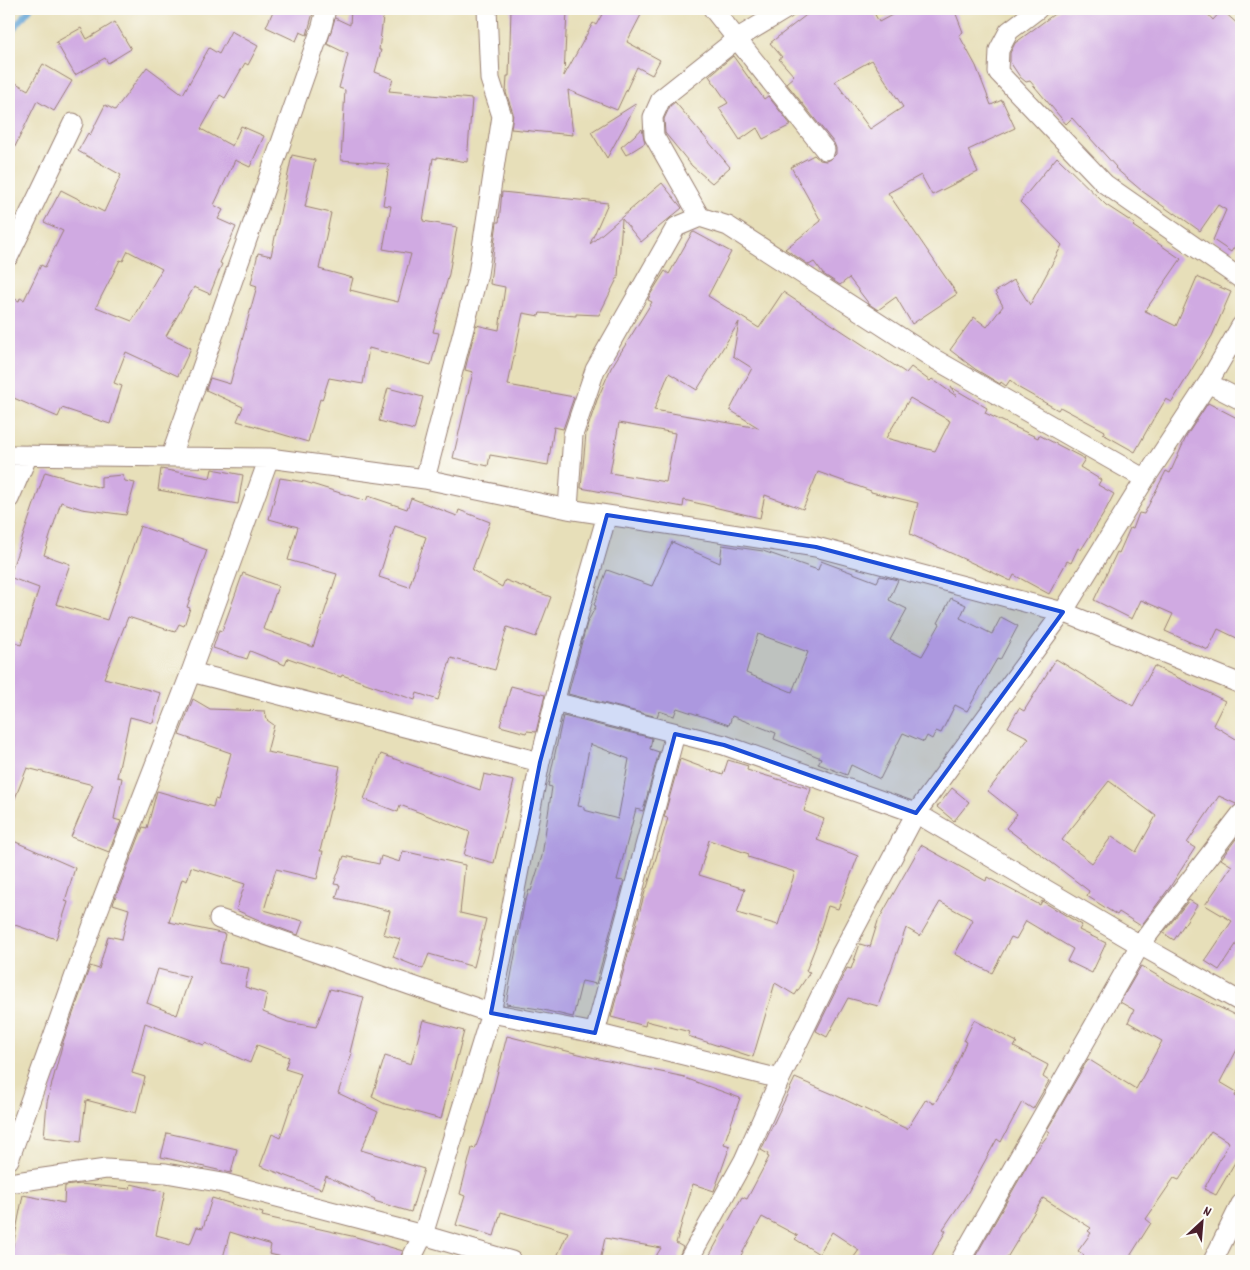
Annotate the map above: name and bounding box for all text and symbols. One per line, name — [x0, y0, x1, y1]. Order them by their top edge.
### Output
north arrow — [1178, 1198, 1228, 1248]
text: N — [1199, 1202, 1214, 1223]

